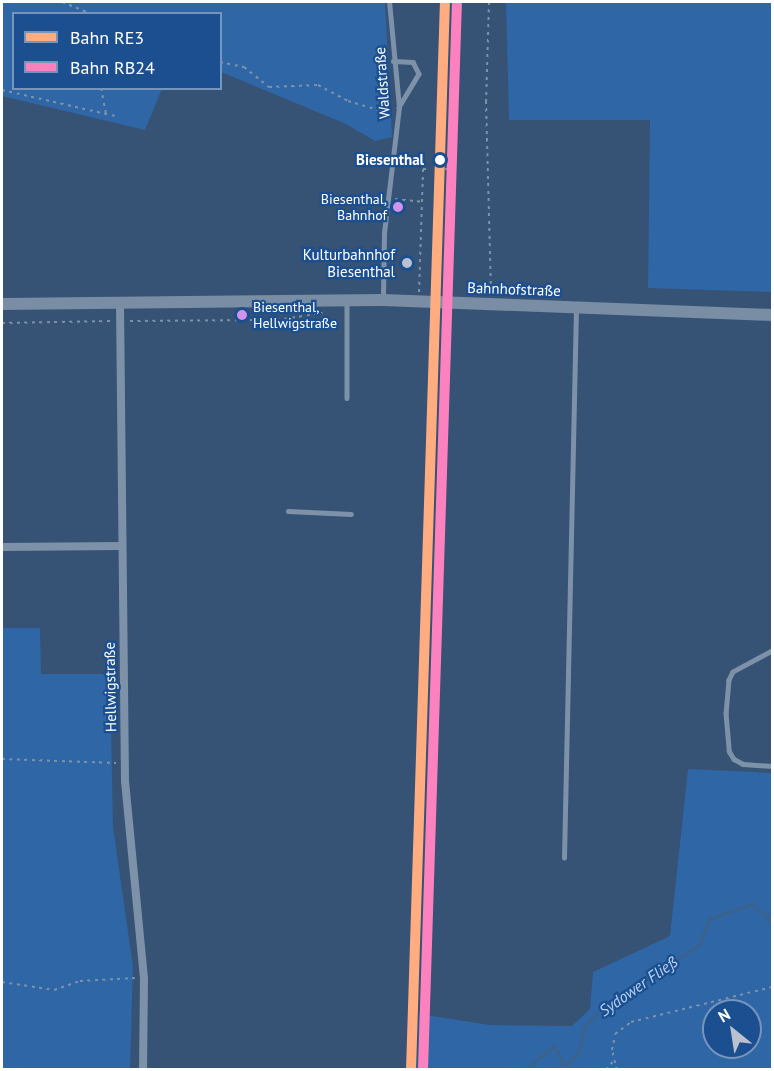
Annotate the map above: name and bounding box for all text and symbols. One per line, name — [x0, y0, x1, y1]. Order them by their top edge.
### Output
legend — [12, 12, 222, 90]
text: Bahn RE3 — [70, 26, 144, 49]
street label: Waldstraße — [371, 46, 393, 120]
text: Bahn RB24 — [70, 56, 155, 79]
marker: Biesenthal — [429, 149, 451, 171]
place label: Biesenthal — [356, 151, 424, 169]
place label: Biesenthal, Bahnhof — [321, 191, 387, 224]
marker: Biesenthal, Bahnhof — [392, 201, 404, 213]
place label: Kulturbahnhof Biesenthal — [303, 245, 395, 280]
marker: Kulturbahnhof Biesenthal — [400, 256, 414, 270]
street label: Bahnhofstraße — [467, 278, 561, 300]
place label: Biesenthal, Hellwigstraße — [253, 299, 337, 332]
marker: Biesenthal, Hellwigstraße — [236, 309, 248, 321]
street label: Hellwigstraße — [100, 642, 120, 732]
water label: Sydower Fließ — [595, 952, 681, 1020]
north arrow — [702, 999, 762, 1059]
text: N — [714, 1004, 734, 1026]

